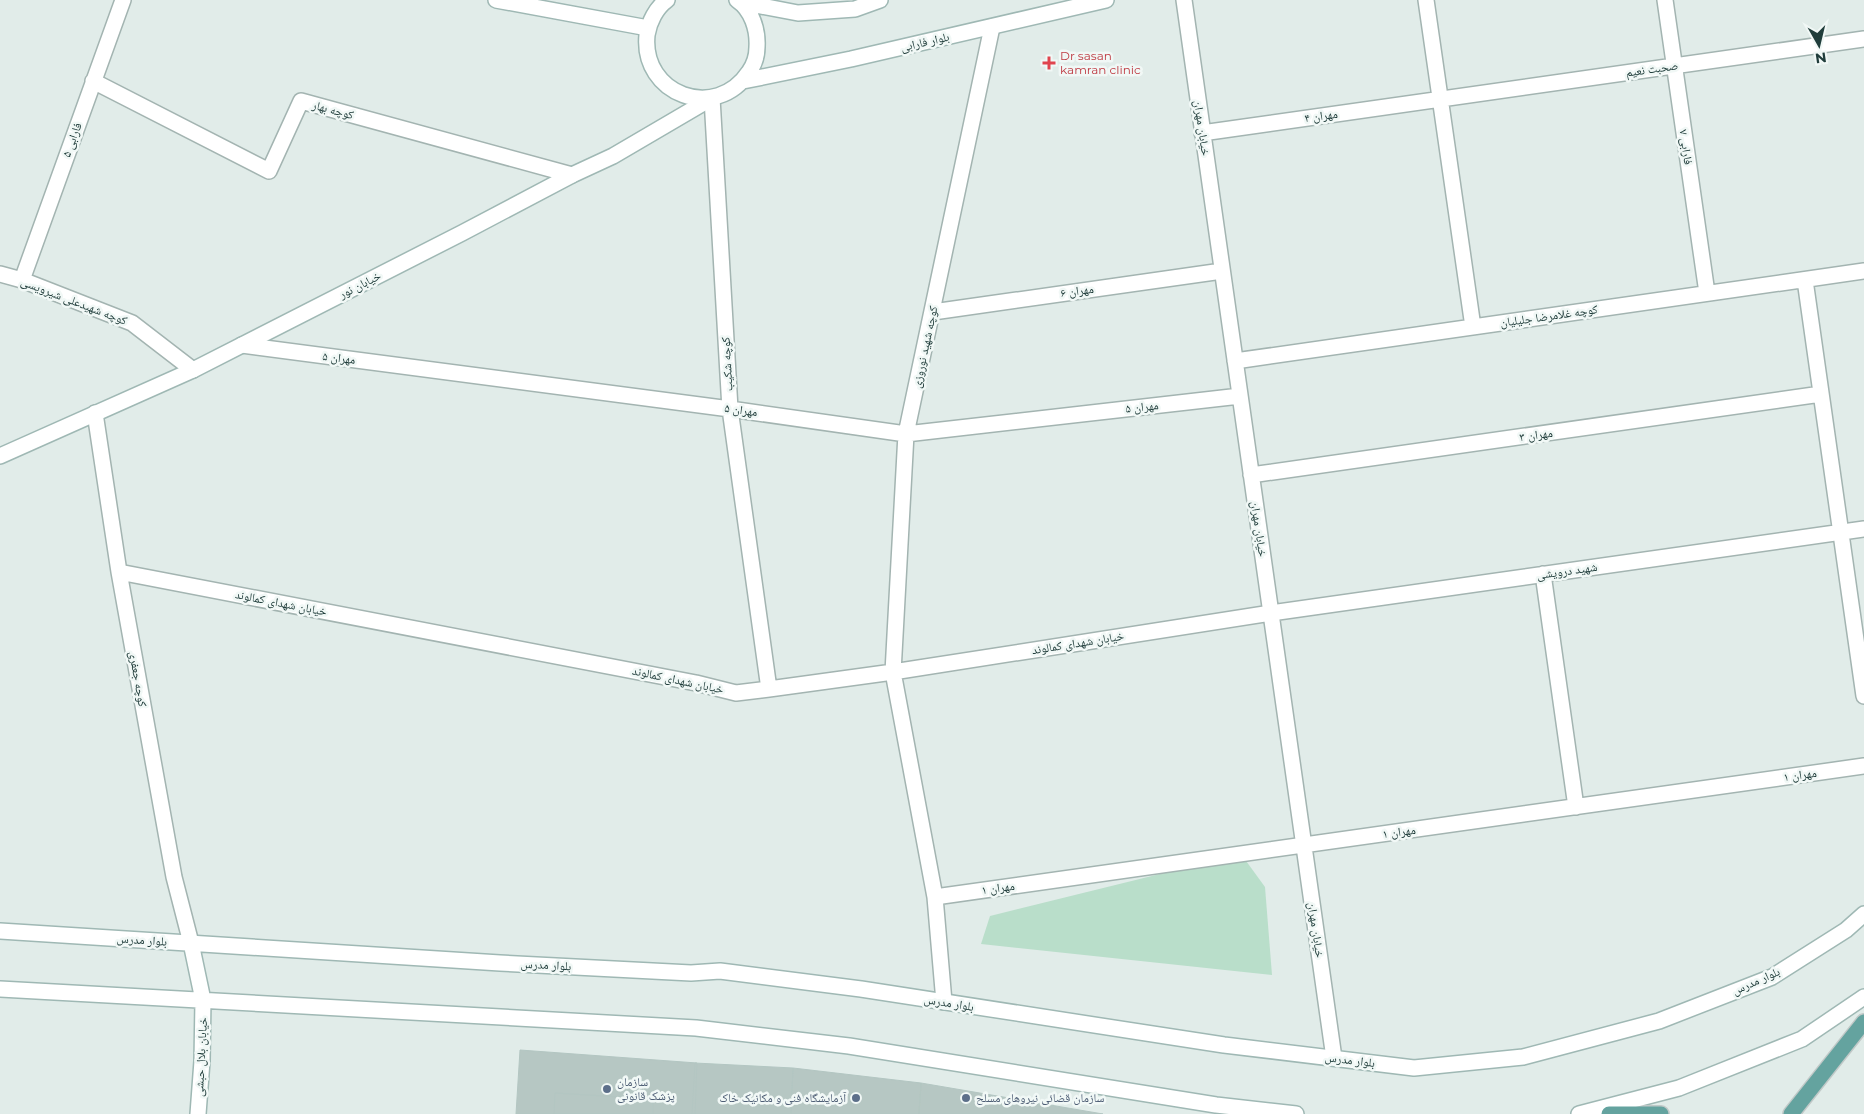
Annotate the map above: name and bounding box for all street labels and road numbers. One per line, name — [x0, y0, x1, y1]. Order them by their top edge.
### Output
street label: بلوار فارابی — [899, 29, 951, 55]
street label: صحبت نعیم — [1625, 57, 1679, 81]
street label: کوچه بهار — [310, 97, 356, 123]
street label: خیابان مهران — [1191, 99, 1214, 157]
street label: مهران ۴ — [1303, 106, 1338, 125]
street label: فارابی ۵ — [58, 121, 85, 159]
street label: فارابی ۷ — [1676, 128, 1696, 166]
street label: خیابان نور — [335, 267, 384, 302]
street label: کوچه شهیدعلی شیرویسی — [19, 273, 129, 328]
street label: مهران ۶ — [1059, 281, 1094, 300]
street label: کوچه غلامرضا جلیلیان — [1499, 301, 1599, 330]
street label: کوچه شهید نوروزی — [908, 304, 941, 389]
street label: کوچه شکیب — [718, 336, 736, 392]
street label: مهران ۵ — [322, 348, 357, 367]
street label: مهران ۵ — [1125, 397, 1159, 416]
street label: مهران ۵ — [724, 400, 759, 419]
street label: مهران ۳ — [1518, 425, 1553, 444]
street label: خیابان مهران — [1248, 500, 1271, 558]
street label: شهید درویشی — [1536, 559, 1598, 582]
street label: خیابان شهدای کمالوند — [234, 586, 329, 619]
street label: خیابان شهدای کمالوند — [1031, 628, 1126, 658]
street label: کوچه جعفری — [126, 650, 151, 708]
street label: خیابان شهدای کمالوند — [631, 662, 726, 697]
street label: مهران ۱ — [1782, 765, 1817, 784]
street label: مهران ۱ — [1381, 822, 1416, 841]
street label: مهران ۱ — [980, 878, 1015, 897]
street label: خیابان مهران — [1305, 901, 1328, 959]
street label: بلوار مدرس — [116, 930, 168, 949]
street label: بلوار مدرس — [520, 956, 572, 974]
street label: بلوار مدرس — [1730, 963, 1782, 998]
street label: بلوار مدرس — [923, 991, 975, 1014]
street label: خیابان بلال حبشی — [191, 1016, 210, 1097]
street label: بلوار مدرس — [1324, 1049, 1376, 1070]

